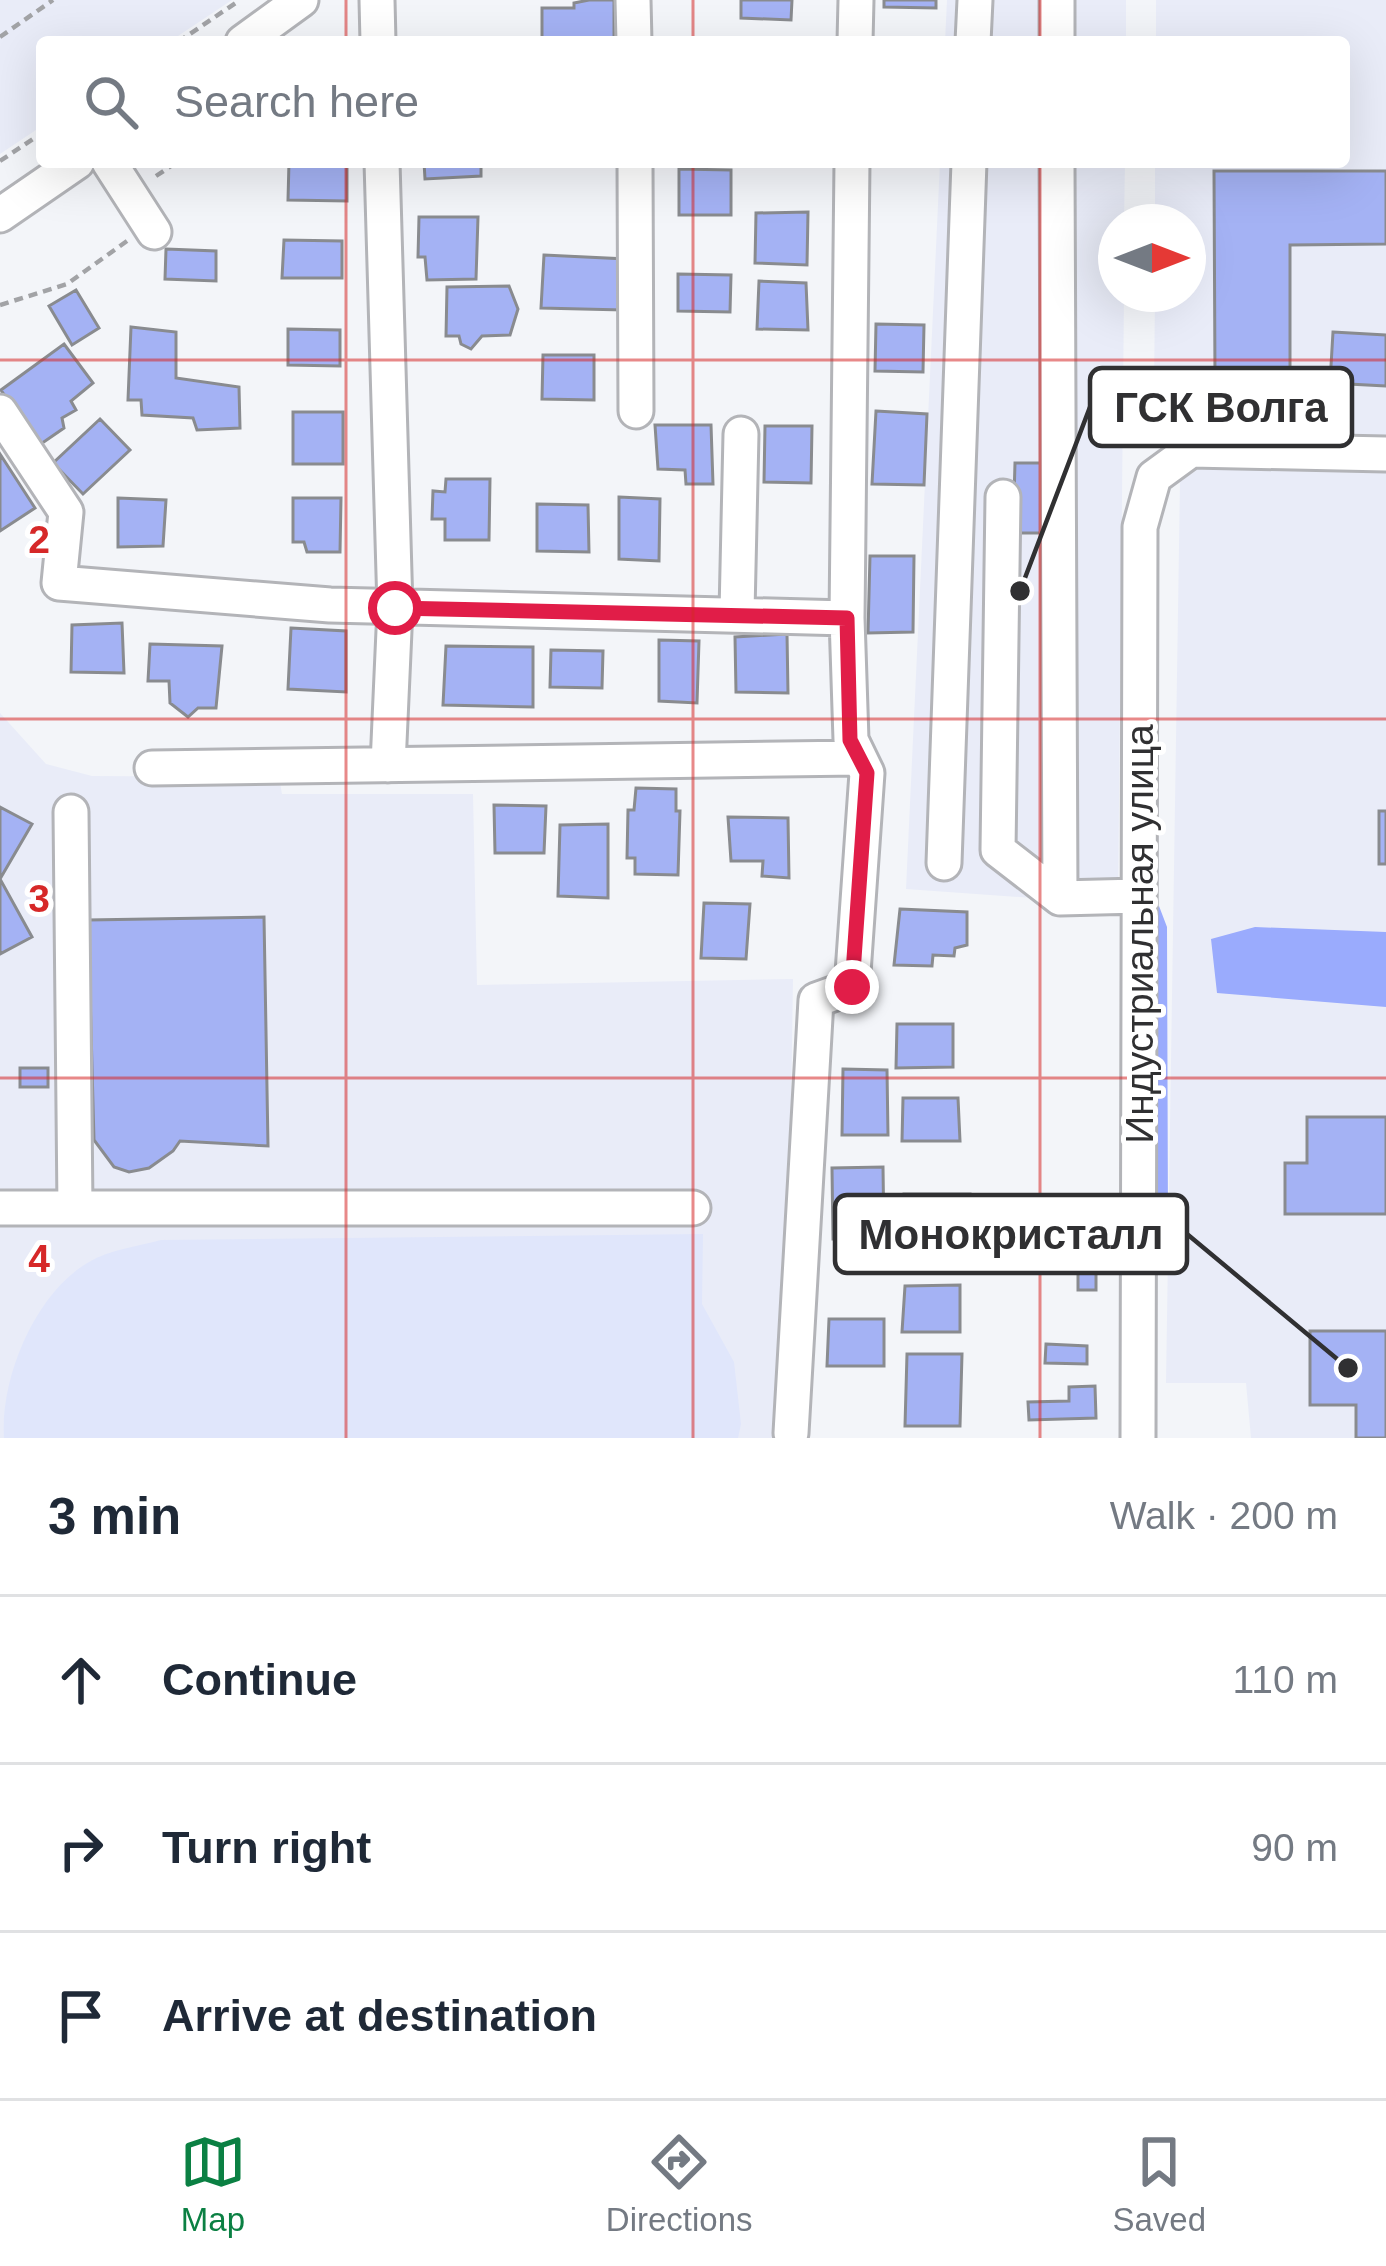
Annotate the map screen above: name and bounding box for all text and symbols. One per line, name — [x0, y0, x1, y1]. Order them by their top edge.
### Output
search box — [36, 36, 1350, 168]
icon: search — [78, 69, 144, 135]
text: Search here — [174, 76, 419, 127]
north arrow — [1098, 204, 1206, 312]
callout: ГСК Волга — [1090, 368, 1352, 446]
text: ГСК Волга — [1114, 384, 1328, 431]
text: 2 — [28, 518, 50, 561]
route start — [368, 581, 422, 635]
street label: Индустриальная улица — [1118, 724, 1161, 1144]
text: 3 — [28, 877, 50, 920]
route end — [825, 960, 879, 1014]
callout: Монокристалл — [835, 1195, 1187, 1273]
text: Монокристалл — [859, 1211, 1163, 1258]
text: 4 — [28, 1237, 50, 1280]
text: 3 min — [48, 1488, 181, 1545]
text: Walk · 200 m — [1110, 1494, 1338, 1537]
icon: ahead — [48, 1647, 114, 1713]
text: Continue — [162, 1654, 357, 1705]
text: 110 m — [1233, 1658, 1338, 1701]
icon: right — [48, 1815, 114, 1881]
text: Turn right — [162, 1822, 371, 1873]
text: 90 m — [1251, 1826, 1338, 1869]
icon: arrive — [48, 1983, 114, 2049]
text: Arrive at destination — [162, 1990, 597, 2041]
tab: Map — [180, 2129, 246, 2239]
tab: Directions — [606, 2129, 753, 2239]
tab: Saved — [1112, 2129, 1206, 2239]

